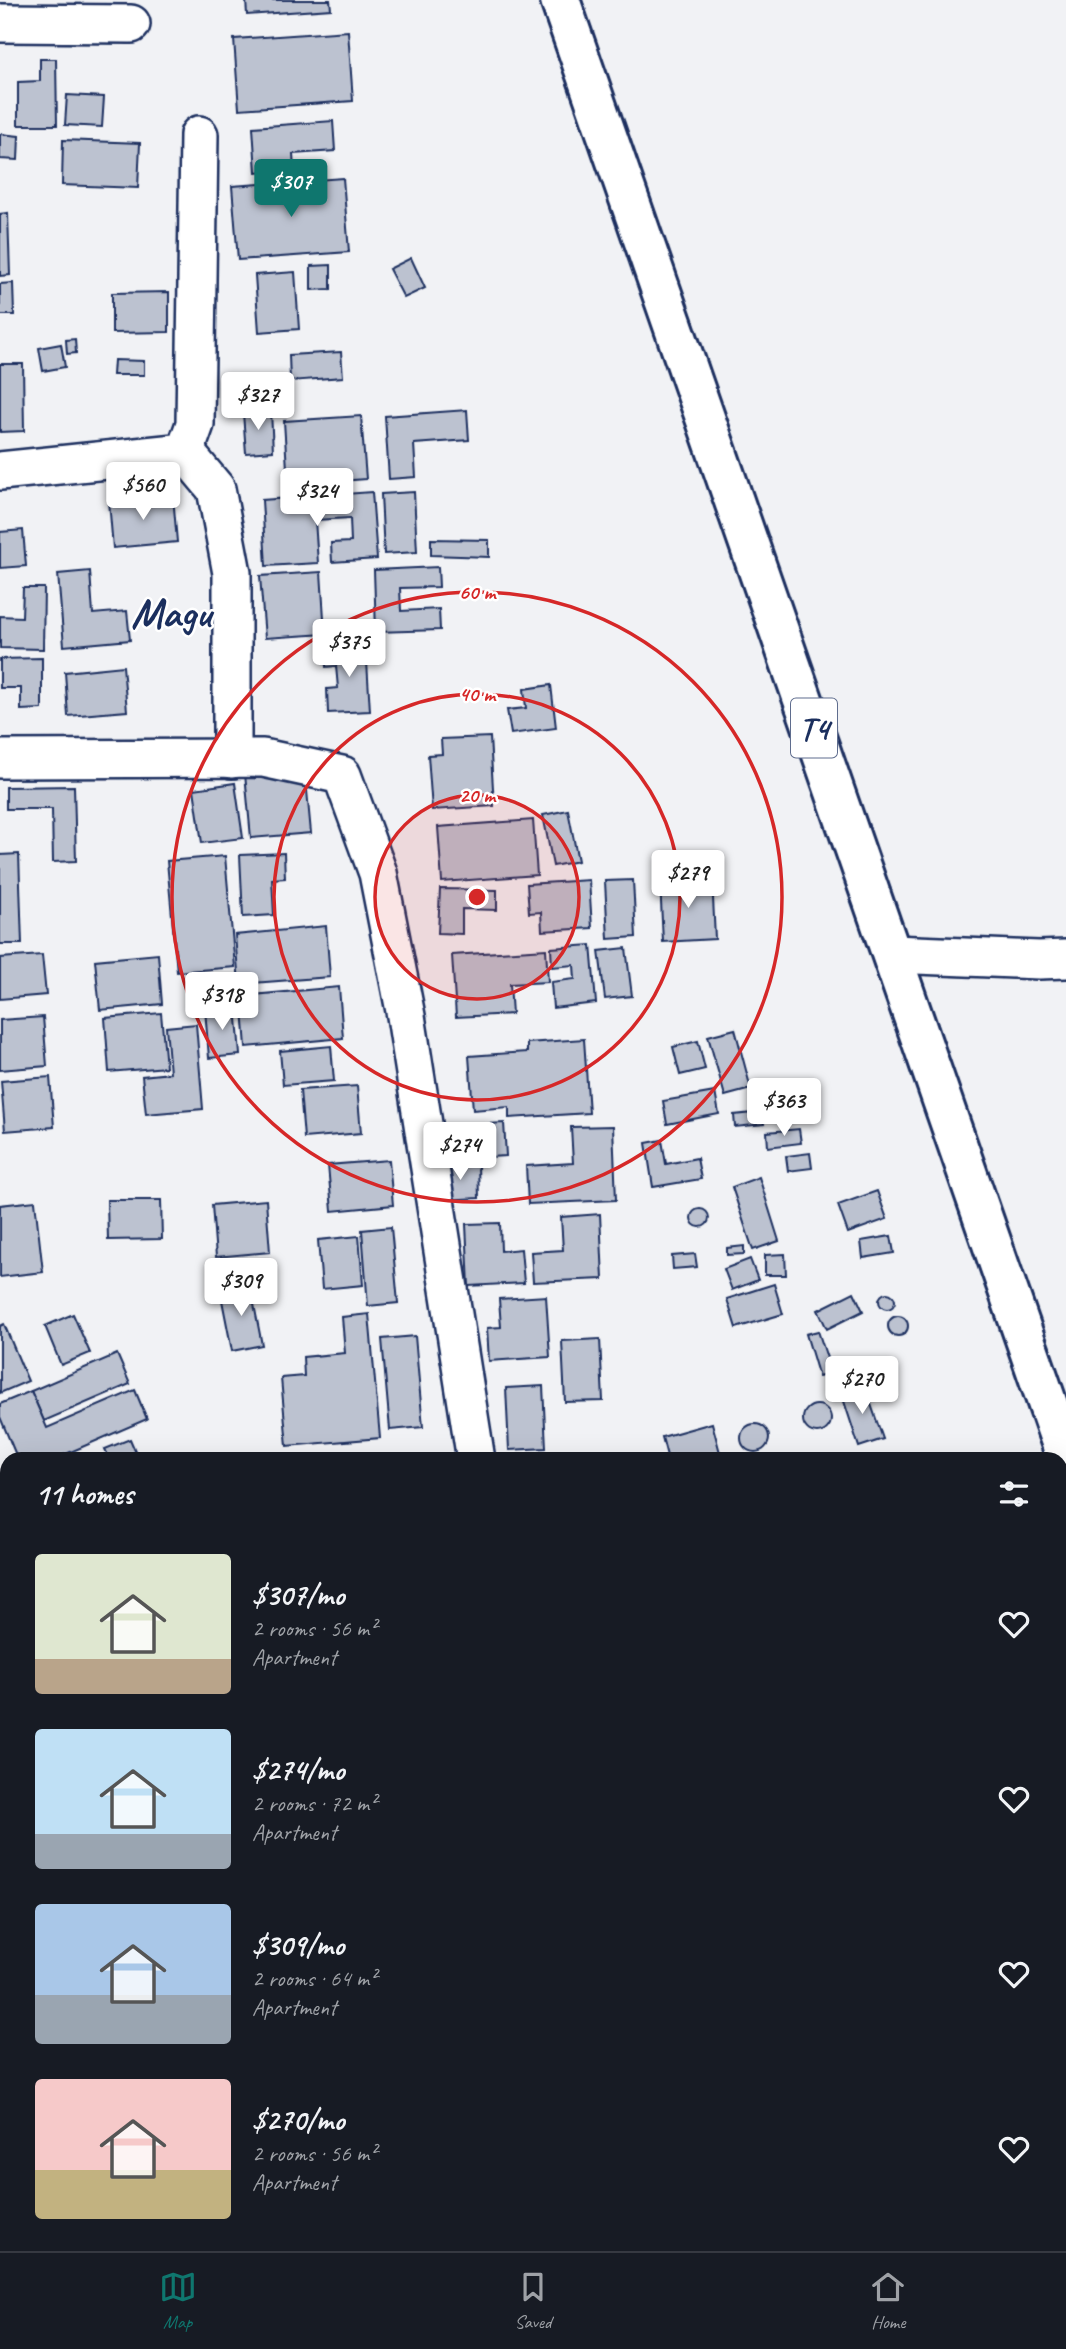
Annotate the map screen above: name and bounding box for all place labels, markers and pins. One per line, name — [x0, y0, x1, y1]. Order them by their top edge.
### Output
pin: $307 — [250, 160, 332, 219]
pin: $327 — [217, 372, 299, 432]
pin: $560 — [102, 462, 184, 522]
pin: $324 — [276, 468, 358, 528]
pin: $375 — [308, 620, 390, 679]
pin: $279 — [647, 850, 729, 910]
centre of rings — [465, 885, 489, 909]
pin: $318 — [181, 972, 263, 1032]
pin: $363 — [743, 1078, 825, 1138]
pin: $274 — [419, 1122, 501, 1182]
pin: $309 — [200, 1258, 282, 1318]
pin: $270 — [821, 1356, 903, 1416]

